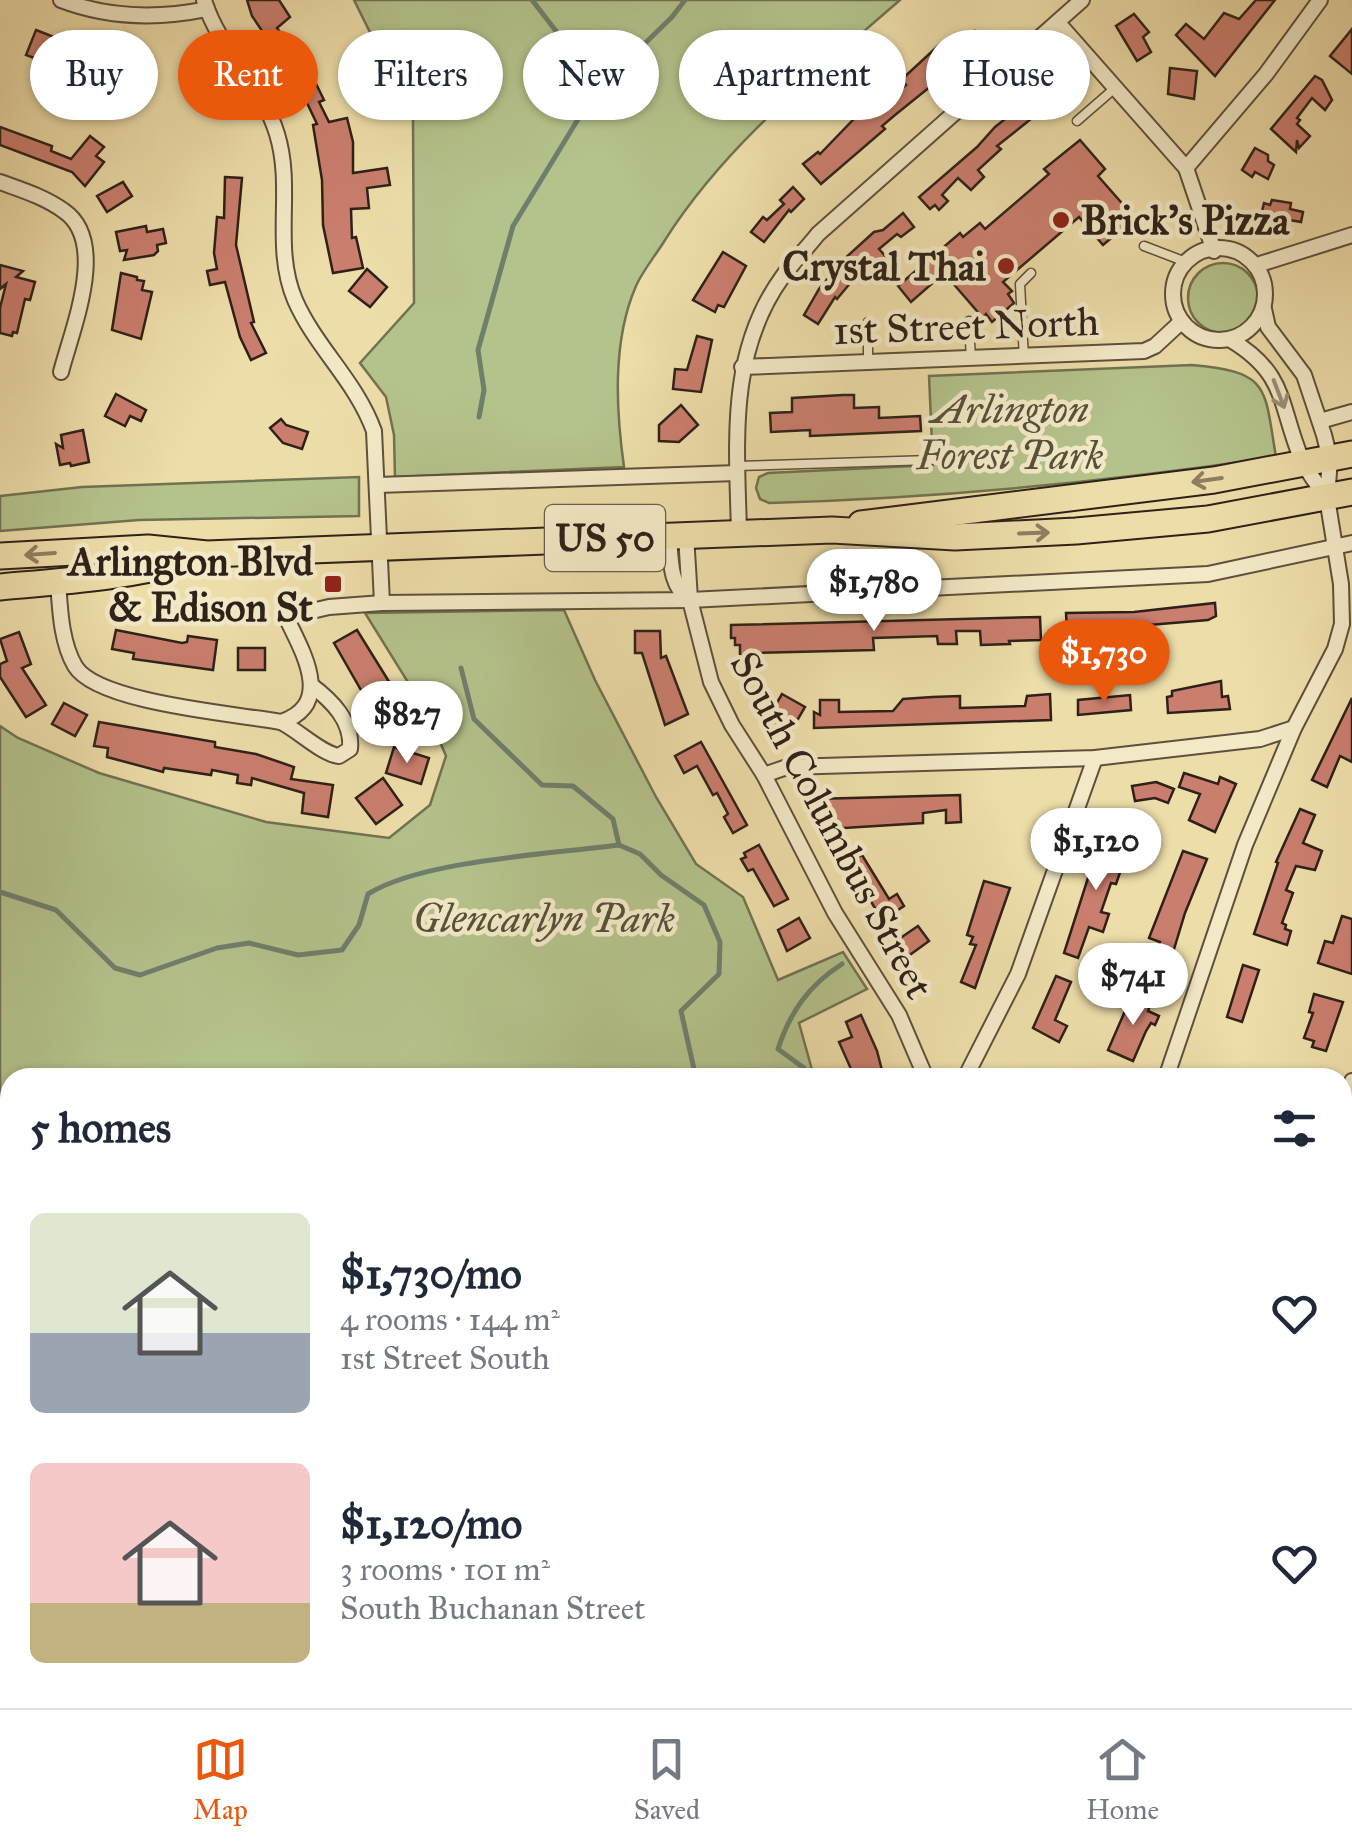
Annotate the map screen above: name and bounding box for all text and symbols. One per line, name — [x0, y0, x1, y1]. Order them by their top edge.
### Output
chip: Buy — [30, 30, 158, 120]
chip: Rent — [178, 30, 318, 120]
chip: Filters — [338, 30, 503, 120]
chip: New — [523, 30, 659, 120]
chip: Apartment — [679, 30, 906, 120]
chip: House — [926, 30, 1090, 120]
place label: Brick's Pizza — [1081, 196, 1290, 245]
marker: Brick's Pizza — [1050, 209, 1072, 231]
place label: Crystal Thai — [782, 242, 987, 291]
marker: Crystal Thai — [995, 255, 1017, 277]
street label: 1st Street North — [832, 297, 1100, 355]
one-way arrow — [1272, 378, 1290, 408]
park label: Arlington Forest Park — [915, 385, 1104, 480]
one-way arrow — [1192, 472, 1224, 490]
road number: US 50 — [545, 505, 665, 571]
one-way arrow — [1017, 523, 1049, 542]
place label: Arlington Blvd & Edison St — [66, 537, 314, 632]
one-way arrow — [25, 544, 57, 563]
pin: $1,780 — [793, 549, 955, 634]
text: $1,780 — [829, 562, 919, 601]
marker: Arlington Blvd & Edison St — [322, 573, 344, 595]
pin: $1,730 — [1023, 620, 1185, 705]
text: $1,730 — [1061, 633, 1147, 672]
street label: South Columbus Street — [720, 643, 944, 1007]
pin: $827 — [348, 681, 466, 766]
text: $827 — [373, 694, 441, 733]
pin: $1,120 — [1015, 808, 1177, 893]
text: $1,120 — [1052, 821, 1140, 860]
park label: Glencarlyn Park — [413, 894, 675, 943]
pin: $741 — [1074, 943, 1192, 1028]
text: $741 — [1100, 956, 1166, 995]
icon: filters — [1267, 1101, 1322, 1156]
text: 5 homes — [30, 1102, 171, 1154]
text: $1,730/mo — [340, 1248, 522, 1300]
icon: home — [110, 1253, 230, 1373]
icon: heart — [1267, 1286, 1322, 1341]
text: 4 rooms · 144 m² — [340, 1300, 560, 1339]
text: 1st Street South — [340, 1339, 550, 1378]
text: $1,120/mo — [340, 1498, 522, 1550]
icon: home — [110, 1503, 230, 1623]
icon: heart — [1267, 1536, 1322, 1591]
text: 3 rooms · 101 m² — [340, 1550, 550, 1589]
text: South Buchanan Street — [340, 1589, 645, 1628]
tab: Map — [193, 1732, 248, 1827]
tab: Saved — [634, 1732, 700, 1827]
tab: Home — [1086, 1732, 1159, 1827]

